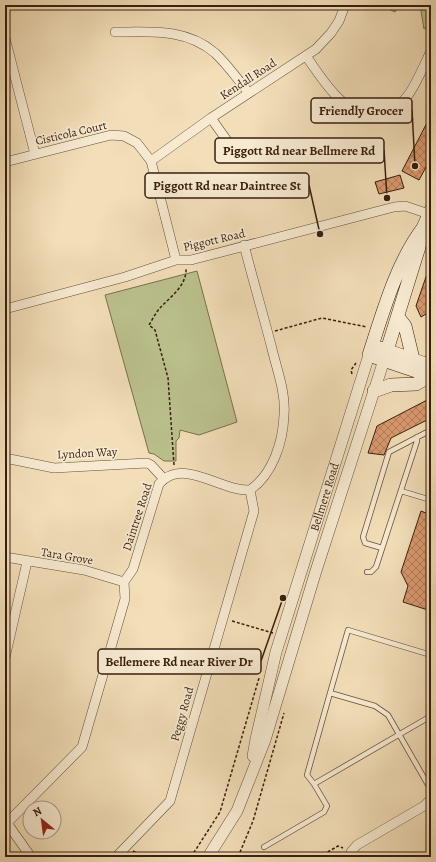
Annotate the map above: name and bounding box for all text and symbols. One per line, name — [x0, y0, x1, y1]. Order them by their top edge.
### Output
street label: Kendall Road — [217, 54, 280, 103]
callout: Friendly Grocer — [311, 98, 412, 123]
text: Friendly Grocer — [319, 102, 404, 119]
street label: Cisticola Court — [34, 117, 108, 149]
callout: Piggott Rd near Bellmere Rd — [215, 138, 384, 163]
text: Piggott Rd near Bellmere Rd — [223, 142, 375, 159]
callout: Piggott Rd near Daintree St — [145, 173, 309, 198]
text: Piggott Rd near Daintree St — [153, 177, 302, 194]
street label: Piggott Road — [181, 225, 247, 255]
street label: Lyndon Way — [57, 443, 118, 463]
street label: Bellmere Road — [306, 460, 343, 533]
street label: Daintree Road — [118, 480, 156, 553]
street label: Tara Grove — [40, 544, 94, 568]
callout: Bellemere Rd near River Dr — [98, 649, 261, 674]
text: Bellemere Rd near River Dr — [105, 653, 253, 670]
street label: Peggy Road — [167, 684, 198, 743]
north arrow — [22, 800, 62, 840]
text: N — [30, 803, 45, 820]

